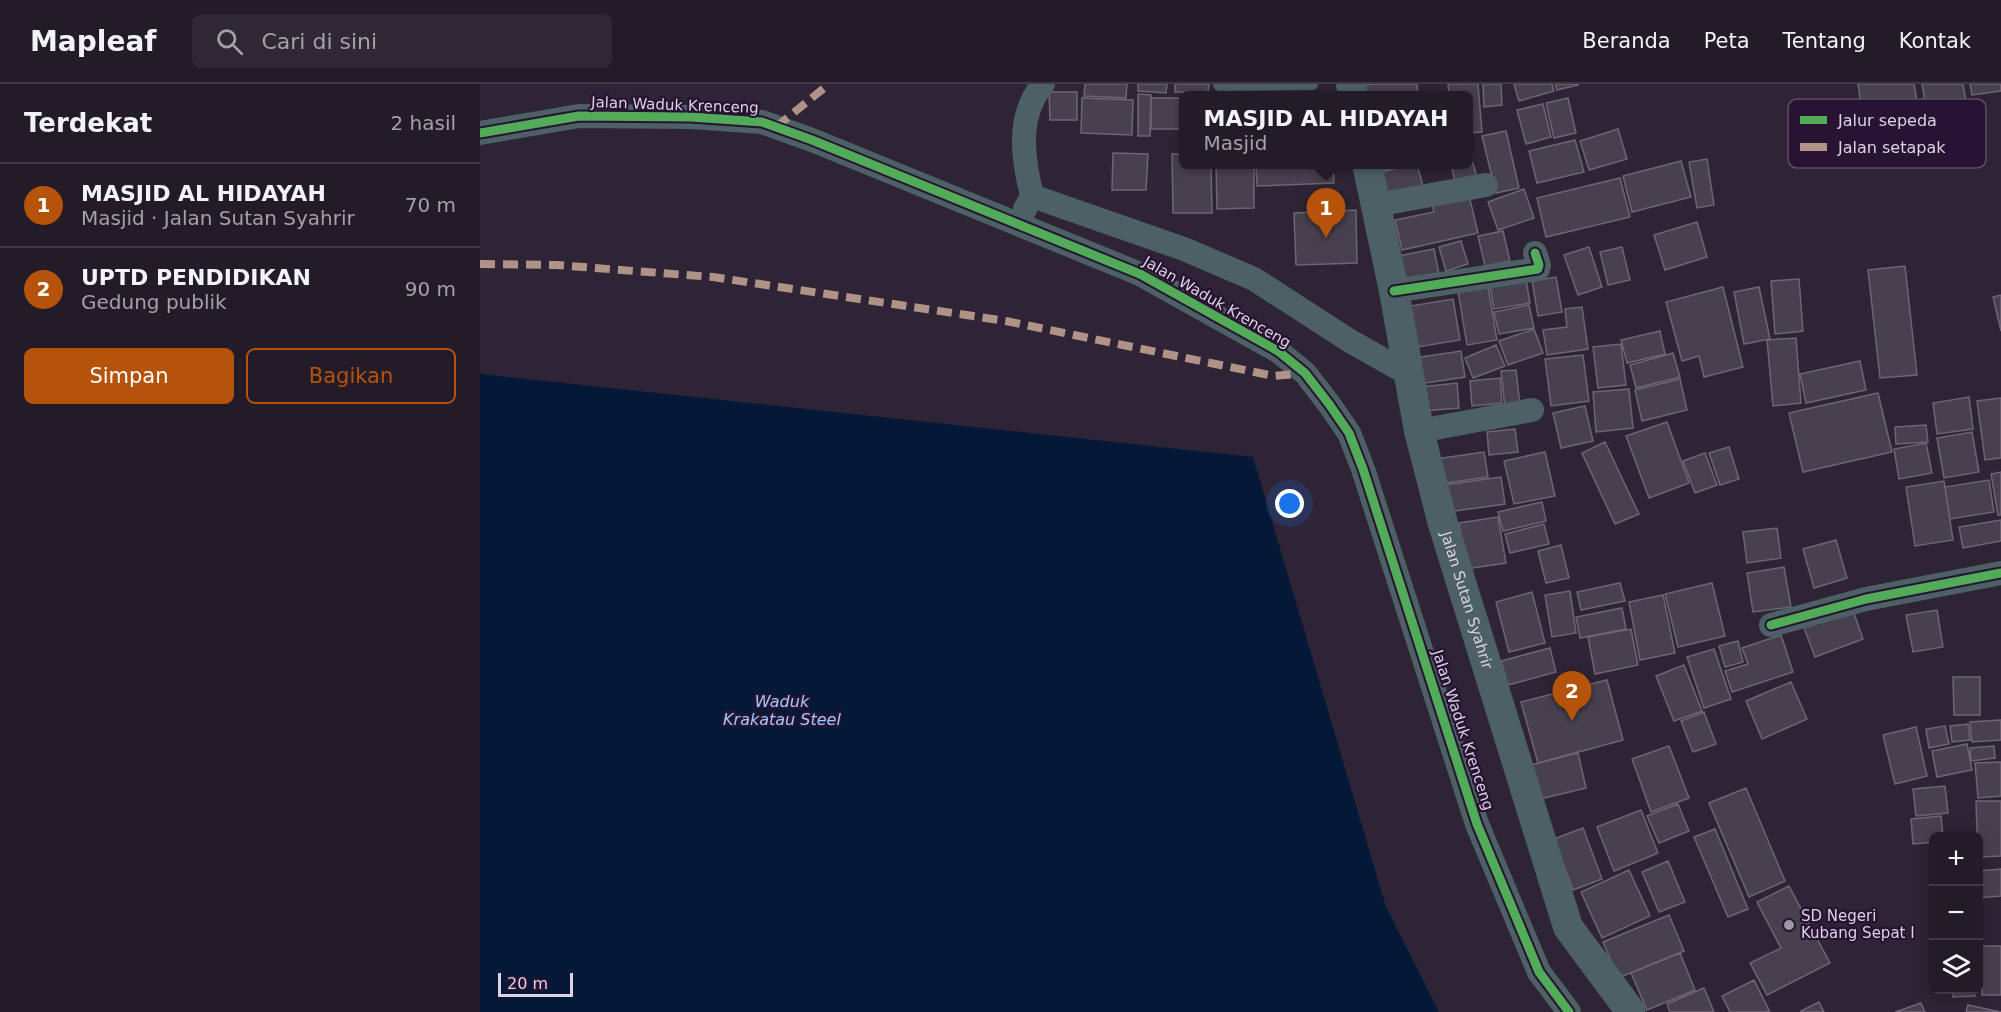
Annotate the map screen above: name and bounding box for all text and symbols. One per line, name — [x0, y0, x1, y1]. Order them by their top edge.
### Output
search box — [192, 14, 612, 68]
text: Mapleaf — [30, 25, 156, 58]
icon: search — [213, 25, 246, 58]
text: Cari di sini — [261, 29, 377, 54]
text: Beranda — [1582, 29, 1671, 53]
text: Peta — [1704, 29, 1750, 53]
text: Tentang — [1783, 29, 1866, 53]
text: Kontak — [1899, 29, 1971, 53]
popup — [1179, 91, 1473, 169]
street label: Jalan Waduk Krenceng — [590, 93, 759, 117]
legend — [1788, 99, 1986, 168]
text: MASJID AL HIDAYAH — [1204, 106, 1448, 131]
text: Terdekat — [24, 108, 152, 138]
text: 2 hasil — [390, 111, 456, 135]
text: Jalur sepeda — [1837, 111, 1937, 130]
text: Masjid — [1204, 131, 1267, 155]
text: Jalan setapak — [1837, 138, 1946, 157]
text: MASJID AL HIDAYAH — [81, 181, 326, 206]
pin: 1 — [1306, 188, 1346, 238]
text: 1 — [37, 193, 50, 217]
text: 70 m — [405, 193, 456, 217]
text: Masjid · Jalan Sutan Syahrir — [81, 206, 355, 230]
street label: Jalan Waduk Krenceng — [1139, 252, 1294, 352]
text: UPTD PENDIDIKAN — [81, 265, 311, 290]
text: 2 — [37, 277, 50, 301]
text: 90 m — [405, 277, 456, 301]
text: Gedung publik — [81, 290, 227, 314]
button: Simpan — [24, 348, 234, 404]
button: Bagikan — [246, 348, 456, 404]
your location — [1275, 489, 1304, 518]
street label: Jalan Sutan Syahrir — [1437, 528, 1497, 672]
street label: Jalan Waduk Krenceng — [1428, 647, 1497, 813]
pin: 2 — [1552, 672, 1592, 721]
water label: Waduk Krakatau Steel — [723, 692, 841, 729]
map controls — [1929, 832, 1983, 994]
button: + — [1929, 832, 1983, 886]
button: − — [1929, 886, 1983, 940]
place label: SD Negeri Kubang Sepat I — [1801, 907, 1915, 942]
marker: SD Negeri Kubang Sepat I — [1782, 918, 1796, 932]
button: layers — [1929, 940, 1983, 994]
scale bar — [498, 970, 573, 998]
text: 20 m — [507, 974, 548, 993]

